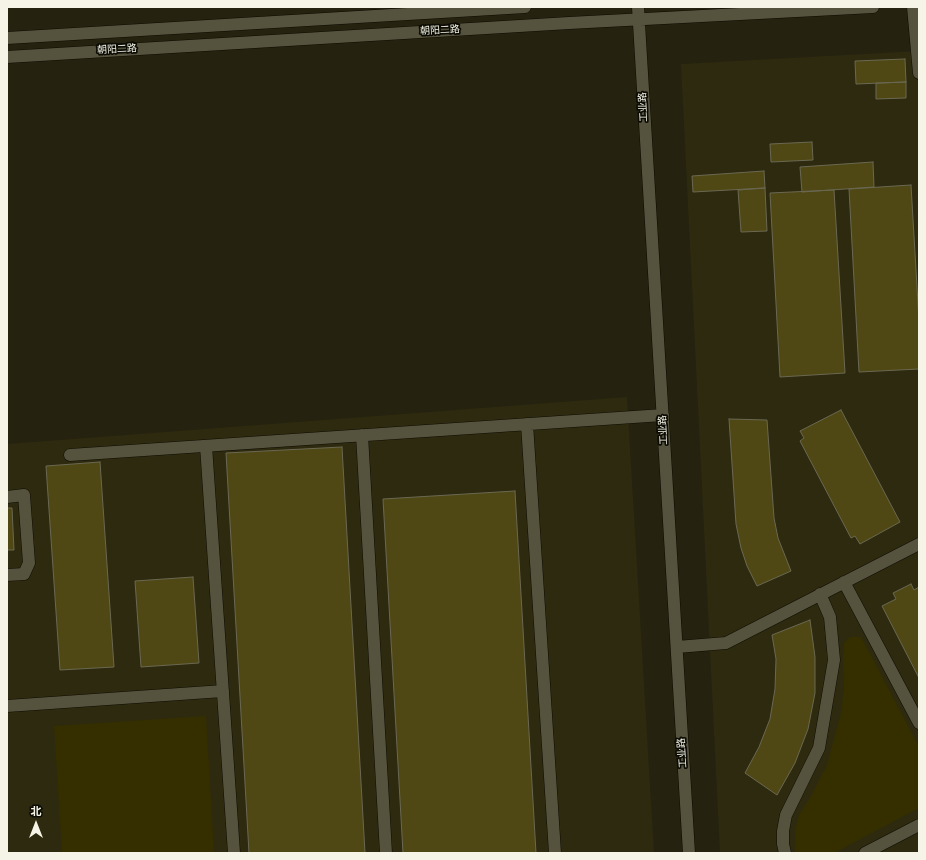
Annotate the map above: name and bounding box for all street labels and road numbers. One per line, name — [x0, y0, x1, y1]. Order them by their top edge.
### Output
street label: 朝阳二路 — [420, 24, 460, 38]
street label: 朝阳二路 — [97, 43, 137, 57]
street label: 工业路 — [637, 92, 651, 122]
street label: 工业路 — [657, 415, 671, 445]
street label: 工业路 — [676, 738, 690, 768]

